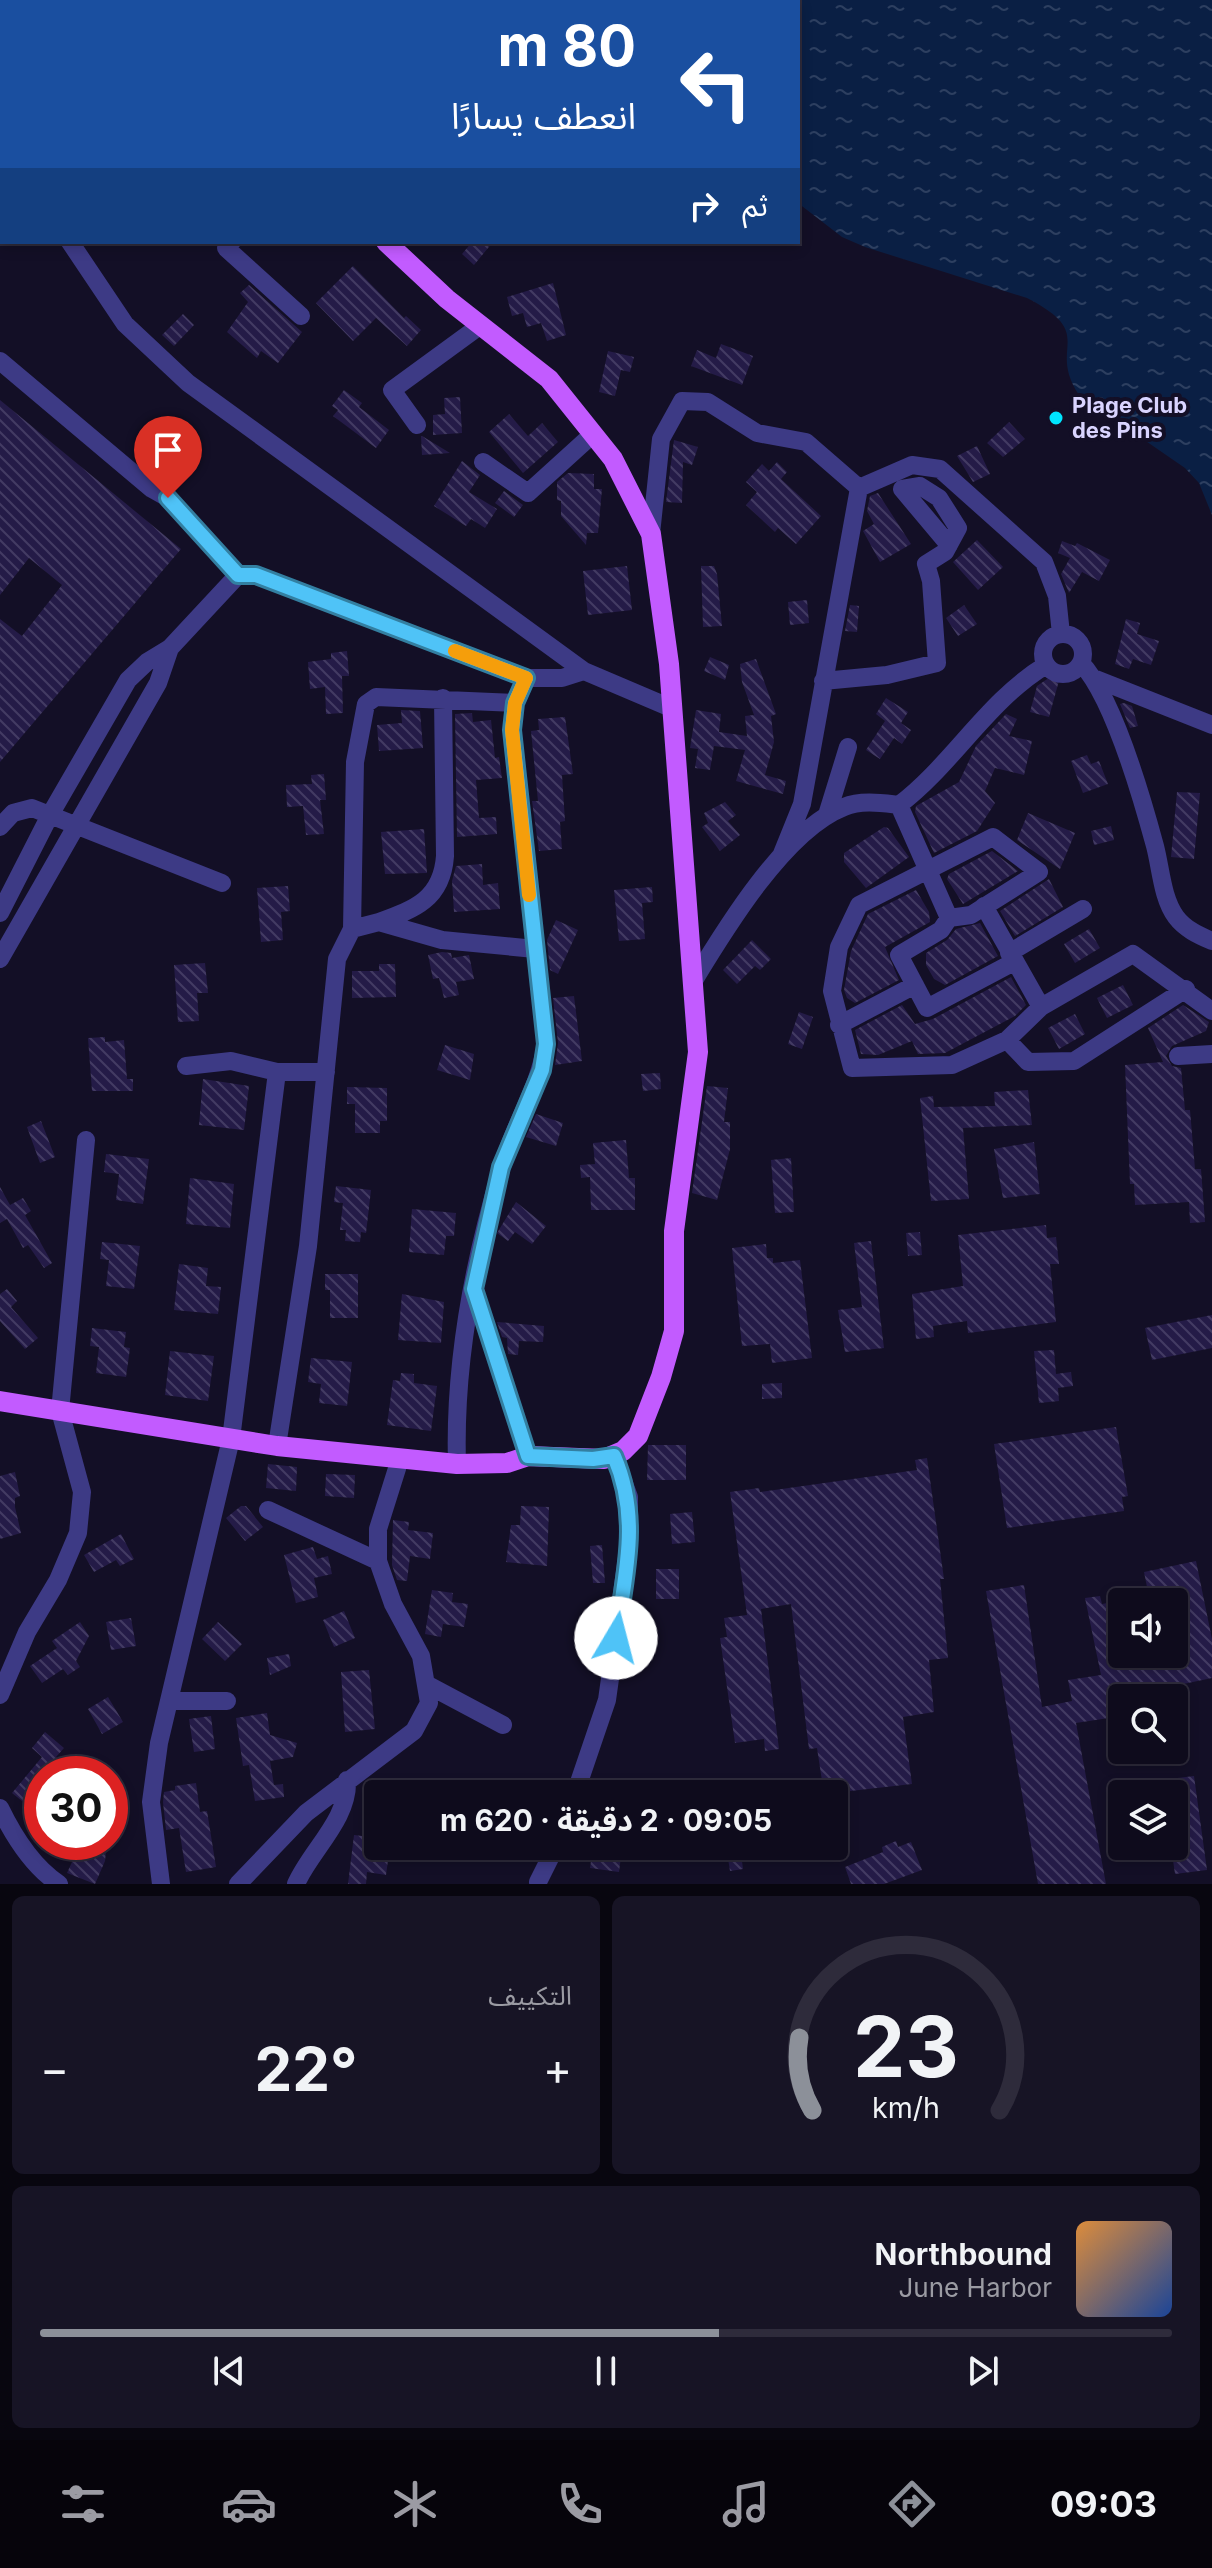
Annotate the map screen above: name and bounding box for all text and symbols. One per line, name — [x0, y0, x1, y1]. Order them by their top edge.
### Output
text: 80 m — [497, 12, 636, 80]
icon: left — [664, 32, 768, 136]
text: انعطف يسارًا — [451, 94, 636, 138]
icon: right — [682, 184, 726, 228]
text: ثم — [742, 187, 768, 223]
place label: Plage Club des Pins — [1072, 392, 1187, 443]
marker: Plage Club des Pins — [1047, 409, 1065, 427]
pin — [134, 416, 202, 498]
icon: arrive — [146, 428, 190, 472]
map controls — [1108, 1588, 1188, 1860]
button: sound — [1108, 1588, 1188, 1668]
position arrow — [574, 1596, 658, 1680]
button: search — [1108, 1684, 1188, 1764]
speed limit sign: 30 — [24, 1756, 128, 1860]
button: layers — [1108, 1780, 1188, 1860]
text: 09:05 · 2 دقيقة · 620 m — [440, 1802, 772, 1838]
text: التكييف — [488, 1980, 572, 2011]
text: 23 — [853, 1996, 959, 2097]
text: 22° — [254, 2033, 358, 2105]
text: − — [40, 2042, 69, 2096]
text: + — [543, 2042, 572, 2096]
text: km/h — [872, 2090, 940, 2125]
text: Northbound — [875, 2236, 1052, 2272]
text: June Harbor — [899, 2272, 1052, 2303]
icon: previous — [207, 2349, 251, 2393]
icon: pause — [584, 2349, 628, 2393]
icon: next — [961, 2349, 1005, 2393]
icon: filters — [55, 2476, 111, 2532]
icon: car — [221, 2476, 277, 2532]
icon: climate — [387, 2476, 443, 2532]
icon: phone — [552, 2476, 608, 2532]
icon: music — [718, 2476, 774, 2532]
icon: directions — [884, 2476, 940, 2532]
text: 09:03 — [1050, 2482, 1157, 2526]

